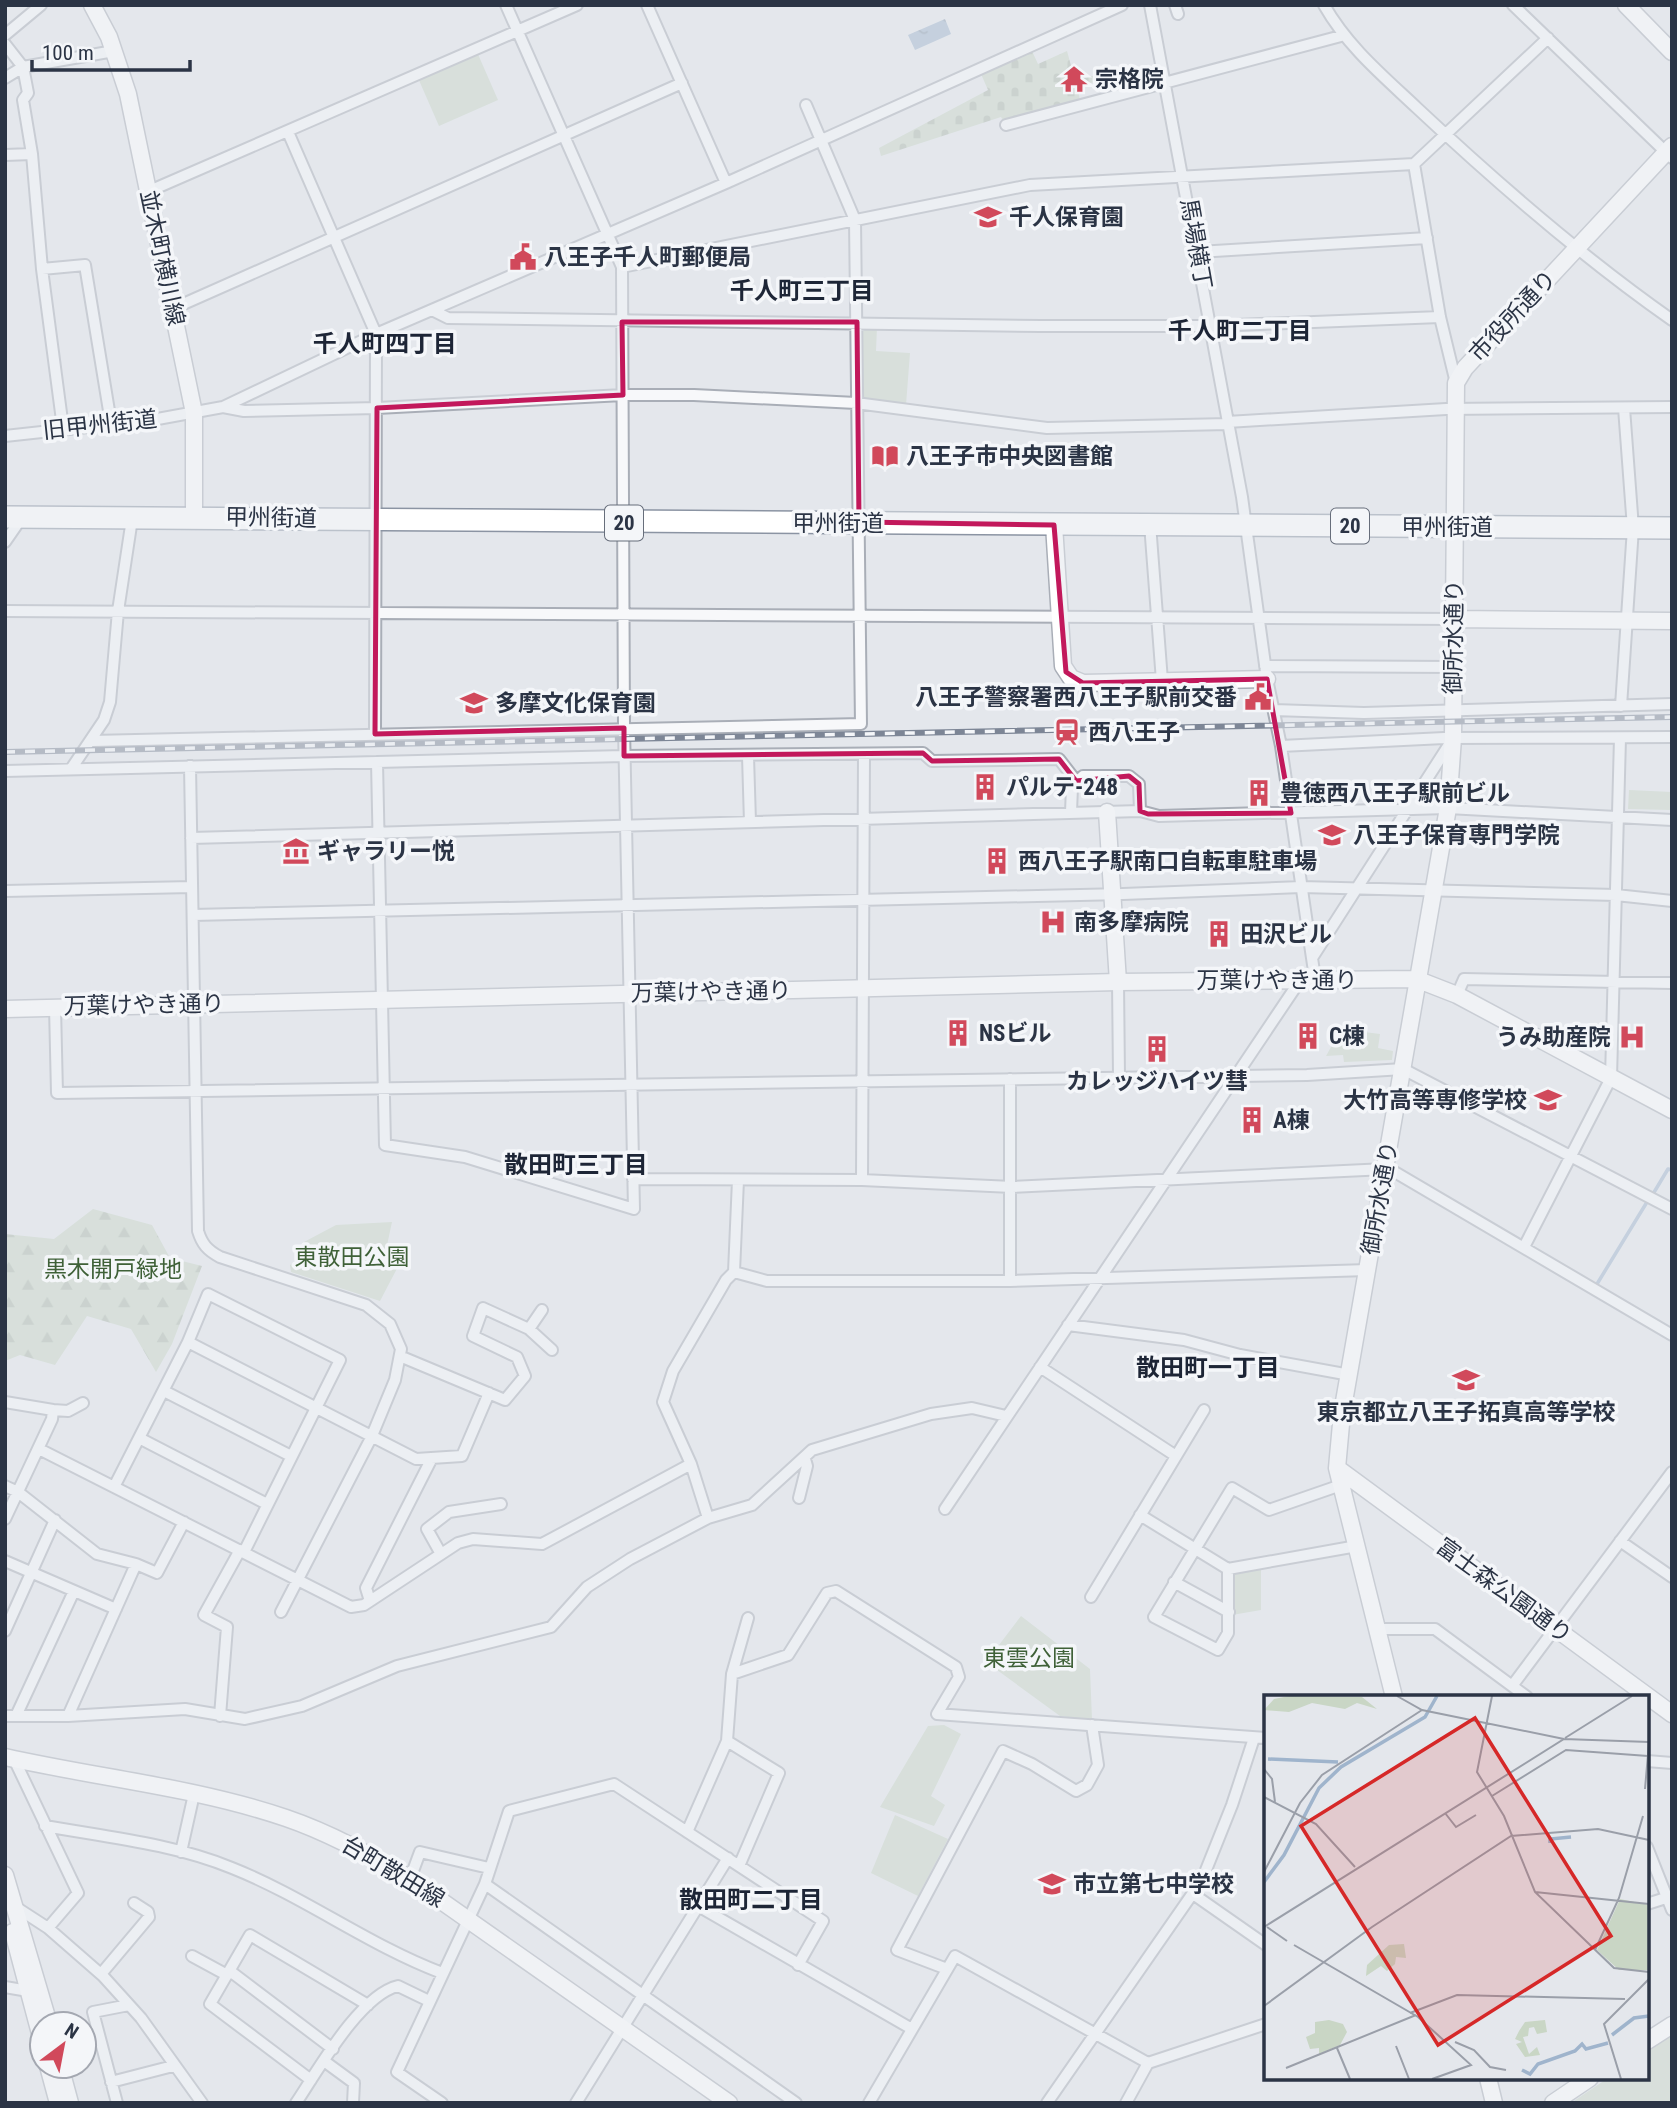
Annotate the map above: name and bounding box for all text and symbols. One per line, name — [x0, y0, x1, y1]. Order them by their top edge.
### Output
scale bar — [32, 28, 189, 72]
text: 100 m — [42, 41, 94, 65]
temple icon: 宗格院 — [1059, 64, 1089, 94]
place label: 宗格院 — [1095, 66, 1164, 93]
street label: 並木町横川線 — [134, 188, 190, 328]
street label: 馬場横丁 — [1175, 196, 1217, 292]
school or university icon: 千人保育園 — [973, 202, 1003, 232]
place label: 千人保育園 — [1009, 204, 1124, 231]
public building icon: 八王子千人町郵便局 — [508, 242, 538, 272]
place label: 八王子千人町郵便局 — [544, 244, 751, 271]
street label: 市役所通り — [1464, 265, 1562, 367]
district label: 千人町三丁目 — [730, 277, 874, 305]
district label: 千人町二丁目 — [1168, 317, 1312, 345]
district label: 千人町四丁目 — [313, 330, 457, 358]
street label: 旧甲州街道 — [41, 406, 159, 444]
library icon: 八王子市中央図書館 — [870, 441, 900, 471]
place label: 八王子市中央図書館 — [906, 443, 1113, 470]
street label: 甲州街道 — [225, 504, 317, 532]
road number: 20 — [605, 505, 643, 540]
road number: 20 — [1331, 508, 1369, 544]
street label: 甲州街道 — [792, 510, 884, 537]
street label: 甲州街道 — [1401, 514, 1493, 541]
street label: 御所水通り — [1439, 579, 1469, 695]
public building icon: 八王子警察署西八王子駅前交番 — [1243, 682, 1273, 712]
place label: 八王子警察署西八王子駅前交番 — [915, 684, 1237, 711]
school or university icon: 多摩文化保育園 — [459, 688, 489, 718]
place label: 多摩文化保育園 — [495, 690, 656, 717]
station icon: 西八王子 — [1052, 717, 1082, 747]
place label: 西八王子 — [1088, 719, 1180, 746]
building icon: パルテ-248 — [970, 772, 1000, 802]
place label: パルテ-248 — [1006, 774, 1118, 801]
building icon: 豊徳西八王子駅前ビル — [1244, 778, 1274, 808]
place label: 豊徳西八王子駅前ビル — [1280, 780, 1510, 807]
school or university icon: 八王子保育専門学院 — [1317, 820, 1347, 850]
place label: 八王子保育専門学院 — [1353, 822, 1560, 849]
museum icon: ギャラリー悦 — [281, 836, 311, 866]
place label: ギャラリー悦 — [317, 838, 455, 865]
building icon: 西八王子駅南口自転車駐車場 — [982, 846, 1012, 876]
place label: 西八王子駅南口自転車駐車場 — [1018, 848, 1317, 875]
hospital icon: 南多摩病院 — [1038, 907, 1068, 937]
place label: 南多摩病院 — [1074, 909, 1189, 936]
building icon: 田沢ビル — [1204, 919, 1234, 949]
place label: 田沢ビル — [1240, 921, 1332, 948]
street label: 万葉けやき通り — [1197, 967, 1358, 994]
street label: 万葉けやき通り — [630, 977, 792, 1007]
street label: 万葉けやき通り — [63, 990, 225, 1020]
building icon: NSビル — [943, 1018, 973, 1048]
place label: NSビル — [979, 1020, 1052, 1047]
building icon: C棟 — [1293, 1021, 1323, 1051]
hospital icon: うみ助産院 — [1617, 1022, 1647, 1052]
place label: C棟 — [1329, 1023, 1365, 1050]
place label: うみ助産院 — [1496, 1024, 1611, 1051]
building icon: カレッジハイツ彗 — [1142, 1034, 1172, 1064]
place label: カレッジハイツ彗 — [1066, 1068, 1248, 1095]
school or university icon: 大竹高等専修学校 — [1533, 1085, 1563, 1115]
place label: 大竹高等専修学校 — [1343, 1087, 1527, 1114]
building icon: A棟 — [1237, 1105, 1267, 1135]
place label: A棟 — [1273, 1107, 1310, 1134]
street label: 御所水通り — [1357, 1139, 1403, 1257]
district label: 散田町三丁目 — [504, 1151, 648, 1179]
park label: 東散田公園 — [295, 1244, 410, 1271]
park label: 黒木開戸緑地 — [44, 1256, 182, 1283]
district label: 散田町一丁目 — [1136, 1354, 1280, 1382]
school or university icon: 東京都立八王子拓真高等学校 — [1451, 1365, 1481, 1395]
place label: 東京都立八王子拓真高等学校 — [1317, 1399, 1616, 1426]
street label: 富士森公園通り — [1431, 1533, 1577, 1649]
park label: 東雲公園 — [983, 1645, 1075, 1672]
inset map — [1264, 1695, 1649, 2080]
street label: 台町散田線 — [337, 1831, 449, 1913]
school or university icon: 市立第七中学校 — [1037, 1869, 1067, 1899]
place label: 市立第七中学校 — [1073, 1871, 1234, 1898]
district label: 散田町二丁目 — [679, 1886, 823, 1914]
north arrow — [28, 2010, 98, 2080]
text: N — [61, 2018, 83, 2044]

